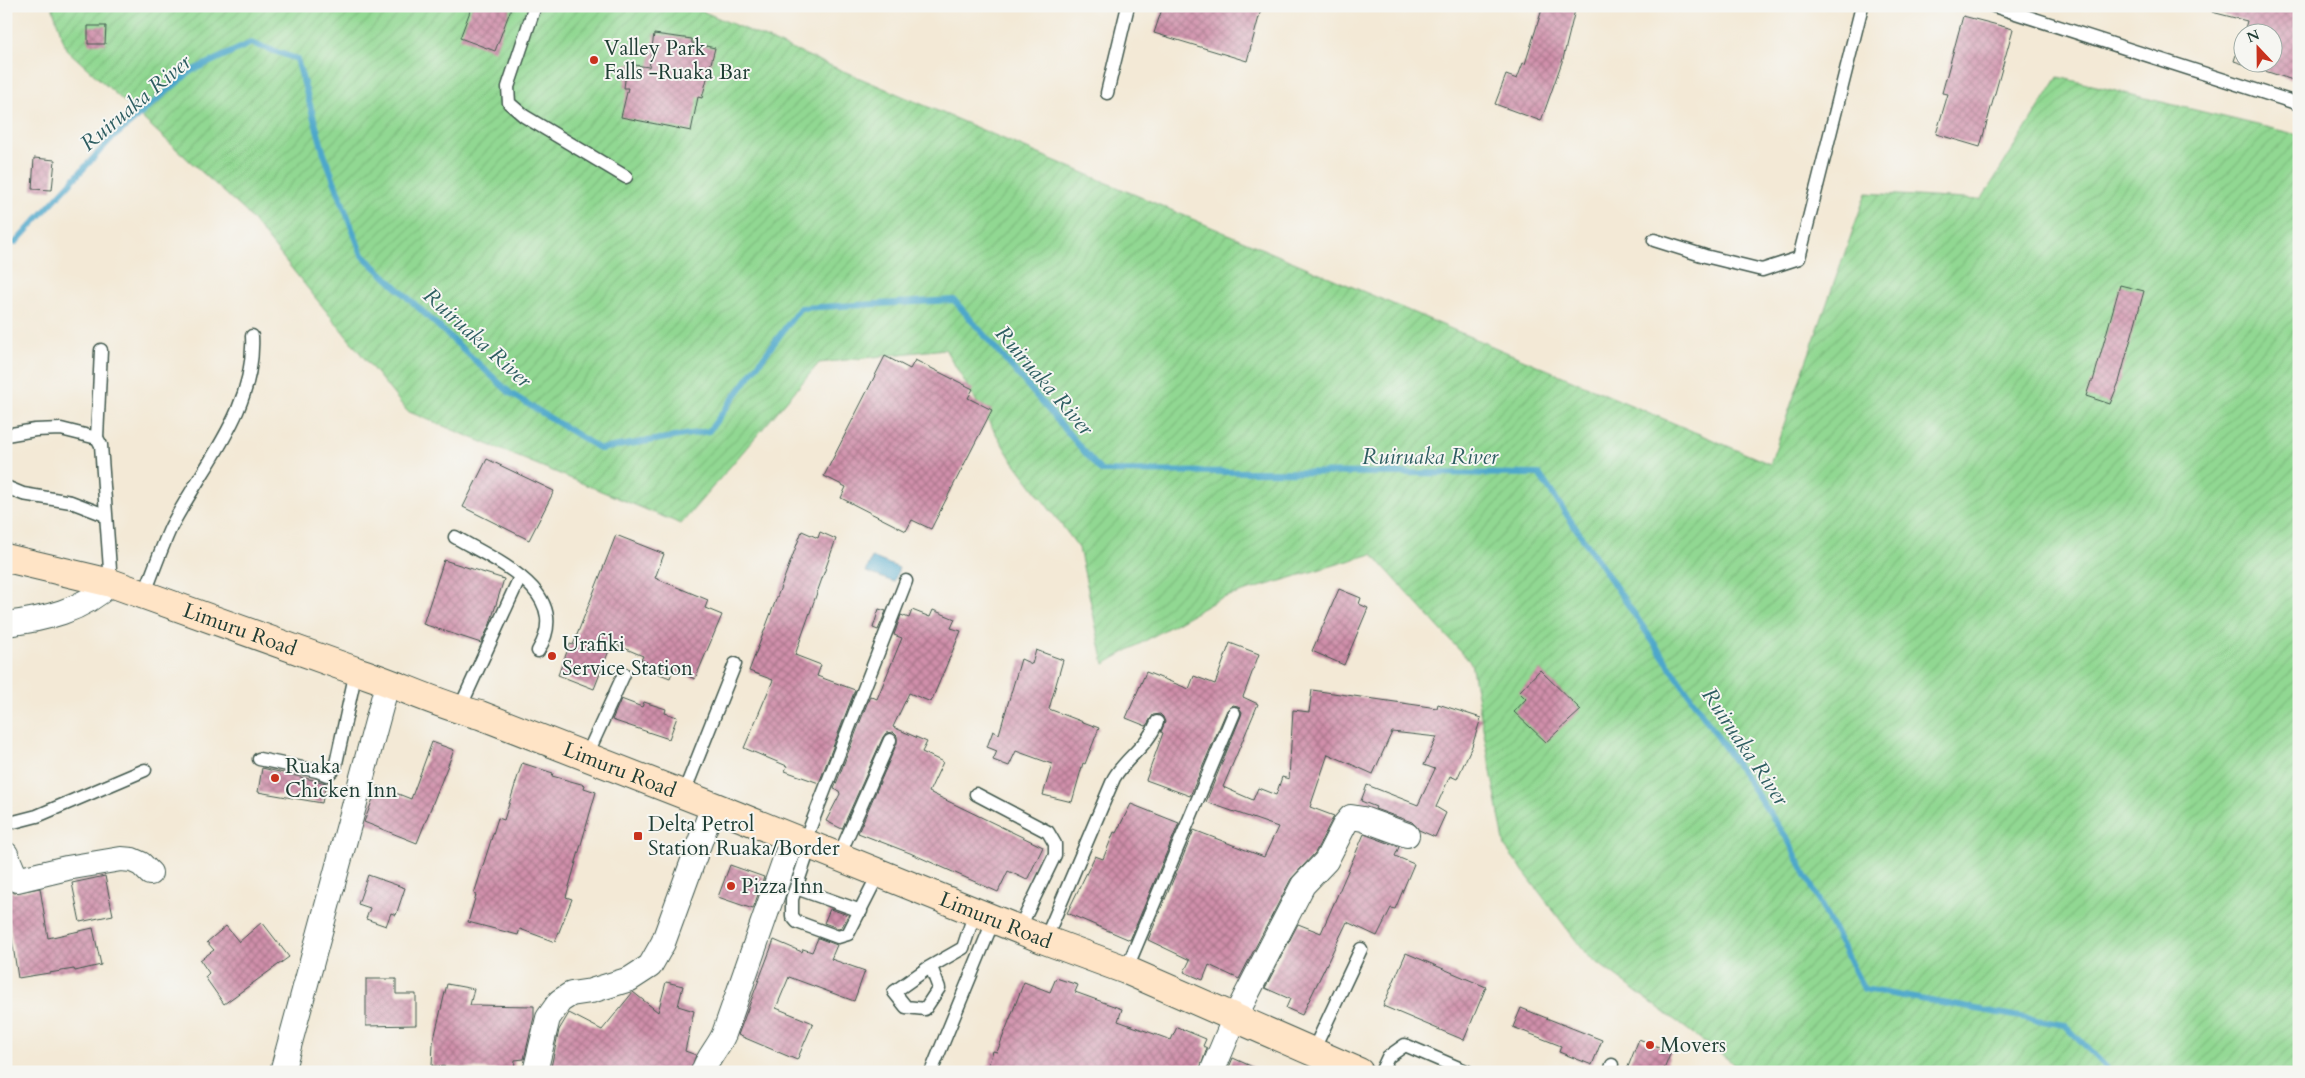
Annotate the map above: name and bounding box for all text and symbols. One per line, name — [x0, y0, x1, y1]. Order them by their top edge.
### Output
north arrow — [2232, 22, 2282, 72]
text: N — [2244, 25, 2263, 47]
place label: Valley Park Falls -Ruaka Bar — [604, 34, 750, 87]
water label: Ruiruaka River — [74, 47, 198, 158]
marker: Valley Park Falls -Ruaka Bar — [588, 54, 600, 66]
water label: Ruiruaka River — [417, 281, 539, 395]
water label: Ruiruaka River — [988, 319, 1101, 443]
water label: Ruiruaka River — [1362, 442, 1499, 472]
street label: Limuru Road — [179, 596, 301, 664]
place label: Urafiki Service Station — [562, 630, 693, 683]
marker: Urafiki Service Station — [546, 650, 558, 662]
water label: Ruiruaka River — [1695, 682, 1796, 812]
street label: Limuru Road — [559, 735, 680, 805]
place label: Ruaka Chicken Inn — [285, 752, 398, 805]
marker: Ruaka Chicken Inn — [269, 772, 281, 784]
place label: Delta Petrol Station Ruaka/Border — [648, 810, 840, 863]
marker: Delta Petrol Station Ruaka/Border — [632, 830, 644, 842]
place label: Pizza Inn — [741, 872, 824, 901]
marker: Pizza Inn — [725, 880, 737, 892]
street label: Limuru Road — [935, 885, 1056, 956]
place label: Movers — [1660, 1031, 1726, 1060]
marker: Movers — [1644, 1039, 1656, 1051]

